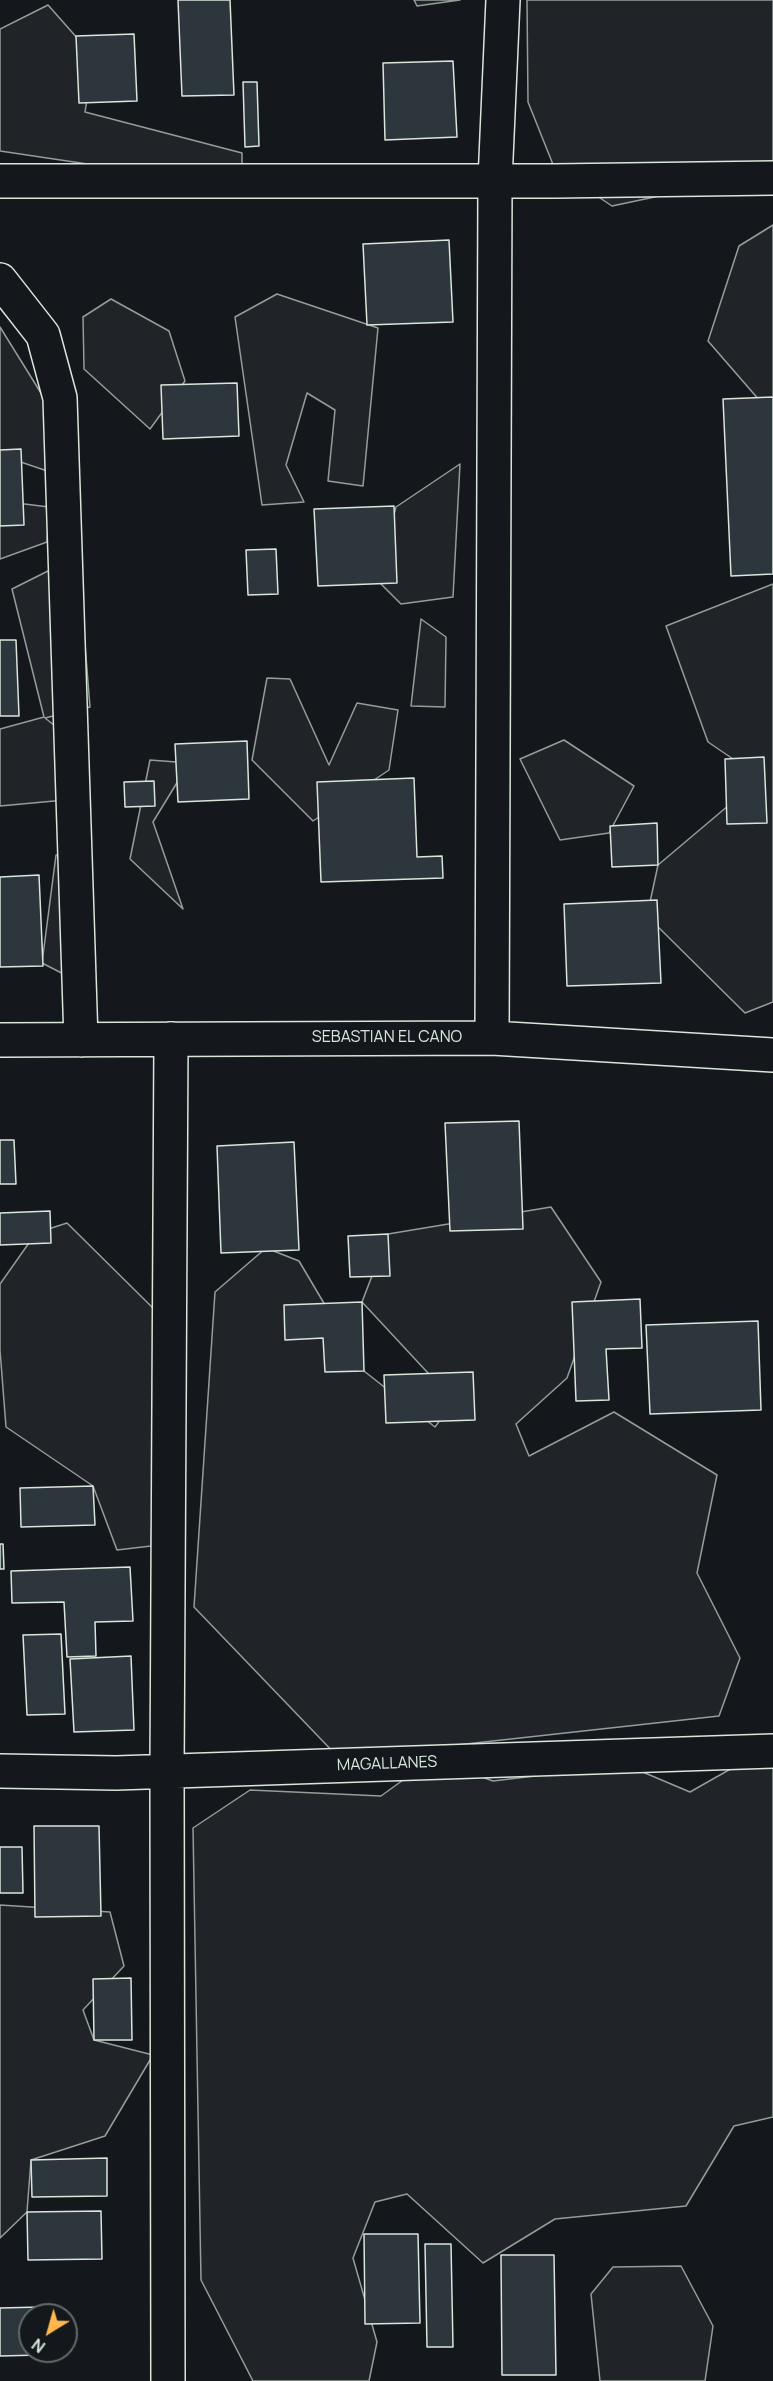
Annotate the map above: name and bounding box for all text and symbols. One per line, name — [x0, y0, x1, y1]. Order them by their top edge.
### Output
street label: SEBASTIAN EL CANO — [312, 1028, 462, 1048]
street label: MAGALLANES — [337, 1753, 437, 1775]
north arrow — [18, 2303, 78, 2363]
text: N — [27, 2334, 50, 2358]

